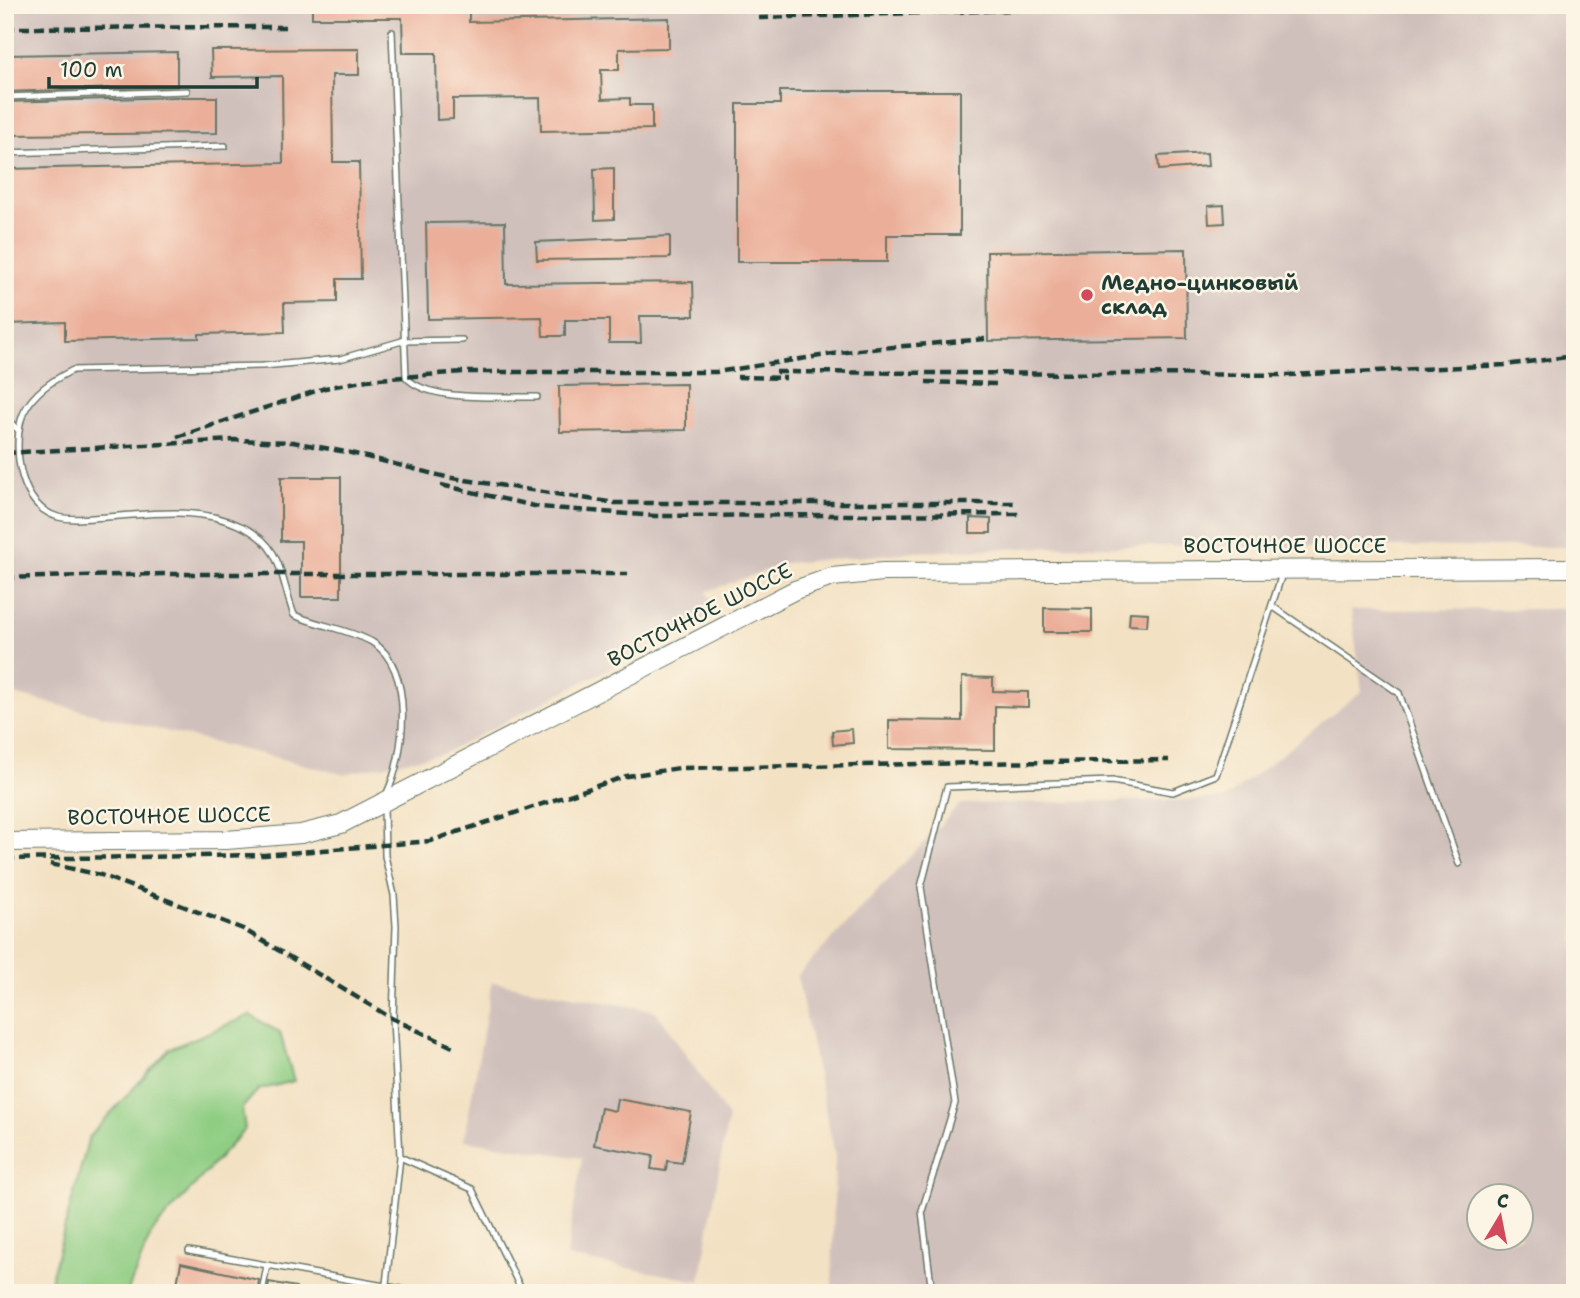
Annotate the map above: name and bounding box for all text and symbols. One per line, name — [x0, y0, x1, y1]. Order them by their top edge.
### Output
scale bar — [49, 46, 257, 90]
text: 100 m — [60, 56, 123, 84]
place label: Медно-цинковый склад — [1101, 269, 1299, 321]
marker: Медно-цинковый склад — [1079, 287, 1095, 303]
street label: ВОСТОЧНОЕ ШОССЕ — [1183, 532, 1387, 560]
street label: ВОСТОЧНОЕ ШОССЕ — [603, 556, 797, 674]
street label: ВОСТОЧНОЕ ШОССЕ — [67, 800, 271, 832]
north arrow — [1464, 1182, 1534, 1252]
text: С — [1495, 1187, 1511, 1214]

